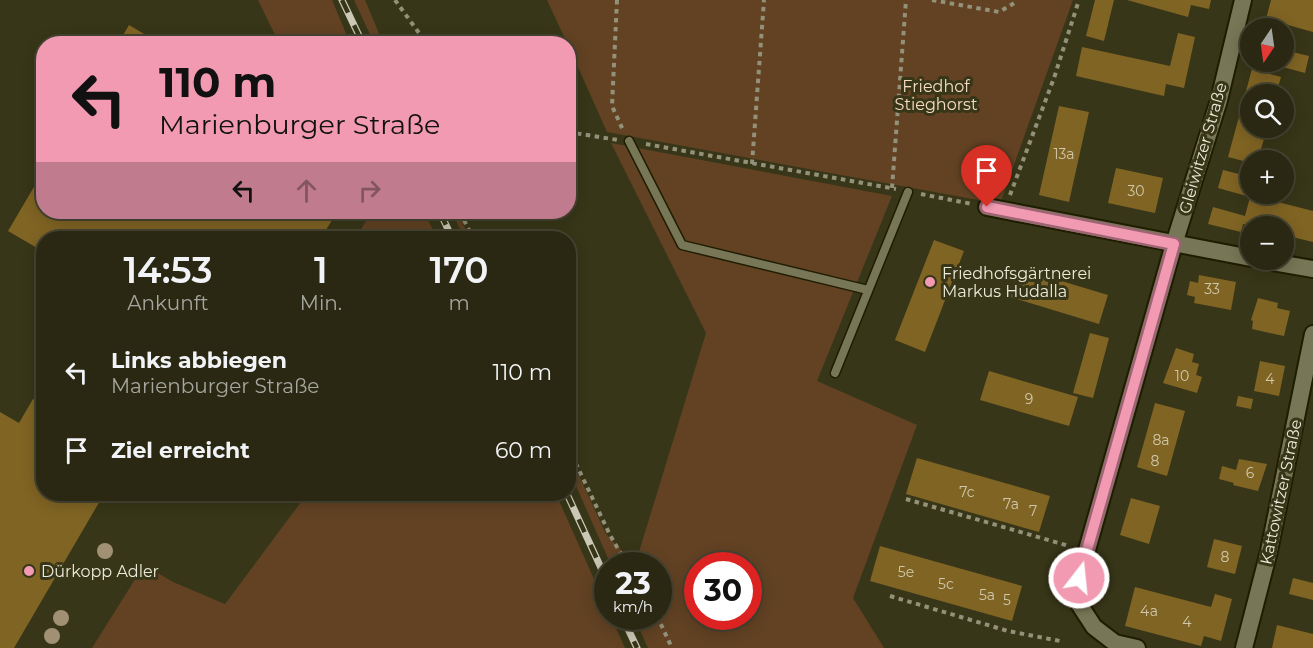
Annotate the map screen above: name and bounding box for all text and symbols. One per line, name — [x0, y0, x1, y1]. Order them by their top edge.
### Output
north arrow — [1240, 18, 1294, 72]
map controls — [1240, 18, 1294, 270]
text: 110 m — [159, 56, 276, 108]
icon: left — [60, 60, 138, 138]
park label: Friedhof Stieghorst — [895, 77, 978, 114]
street label: Gleiwitzer Straße — [1175, 80, 1231, 216]
button: search — [1240, 84, 1294, 138]
text: Marienburger Straße — [159, 108, 440, 141]
pin — [961, 145, 1012, 207]
house number: 13a — [1053, 145, 1075, 163]
button: + — [1240, 150, 1294, 204]
icon: arrive — [970, 154, 1003, 187]
icon: left — [227, 174, 260, 207]
icon: ahead — [290, 174, 323, 207]
icon: right — [353, 174, 386, 207]
house number: 30 — [1127, 182, 1145, 200]
button: − — [1240, 216, 1294, 270]
text: 14:53 — [123, 248, 212, 292]
text: 1 — [314, 248, 328, 292]
text: 170 — [429, 248, 489, 292]
place label: Friedhofsgärtnerei Markus Hudalla — [942, 264, 1091, 301]
marker: Friedhofsgärtnerei Markus Hudalla — [923, 275, 937, 289]
house number: 33 — [1204, 280, 1220, 298]
text: Ankunft — [127, 291, 209, 315]
text: Min. — [300, 291, 342, 315]
text: m — [448, 291, 470, 315]
text: Links abbiegen — [111, 347, 287, 374]
icon: left — [60, 356, 93, 389]
text: 110 m — [492, 359, 552, 386]
house number: 10 — [1175, 367, 1189, 385]
house number: 4 — [1265, 370, 1275, 388]
text: Marienburger Straße — [111, 374, 319, 398]
house number: 9 — [1025, 390, 1033, 408]
street label: Kattowitzer Straße — [1256, 418, 1306, 566]
house number: 8a — [1152, 431, 1170, 449]
icon: arrive — [60, 434, 93, 467]
text: Ziel erreicht — [111, 437, 250, 464]
text: 60 m — [495, 437, 552, 464]
house number: 8 — [1151, 452, 1160, 470]
house number: 6 — [1246, 464, 1255, 482]
house number: 7c — [959, 483, 975, 501]
house number: 7a — [1003, 495, 1019, 513]
house number: 7 — [1029, 502, 1037, 520]
position arrow — [1047, 546, 1111, 610]
house number: 8 — [1221, 548, 1230, 566]
speed limit sign: 30 — [684, 552, 762, 630]
place label: Dürkopp Adler — [41, 562, 159, 581]
house number: 5e — [898, 563, 914, 581]
marker: Dürkopp Adler — [22, 564, 36, 578]
text: 23 — [615, 565, 651, 602]
house number: 5c — [938, 575, 954, 593]
house number: 5a — [979, 586, 995, 604]
house number: 5 — [1003, 591, 1011, 609]
text: km/h — [613, 597, 653, 616]
house number: 4a — [1140, 602, 1158, 620]
house number: 4 — [1182, 613, 1192, 631]

